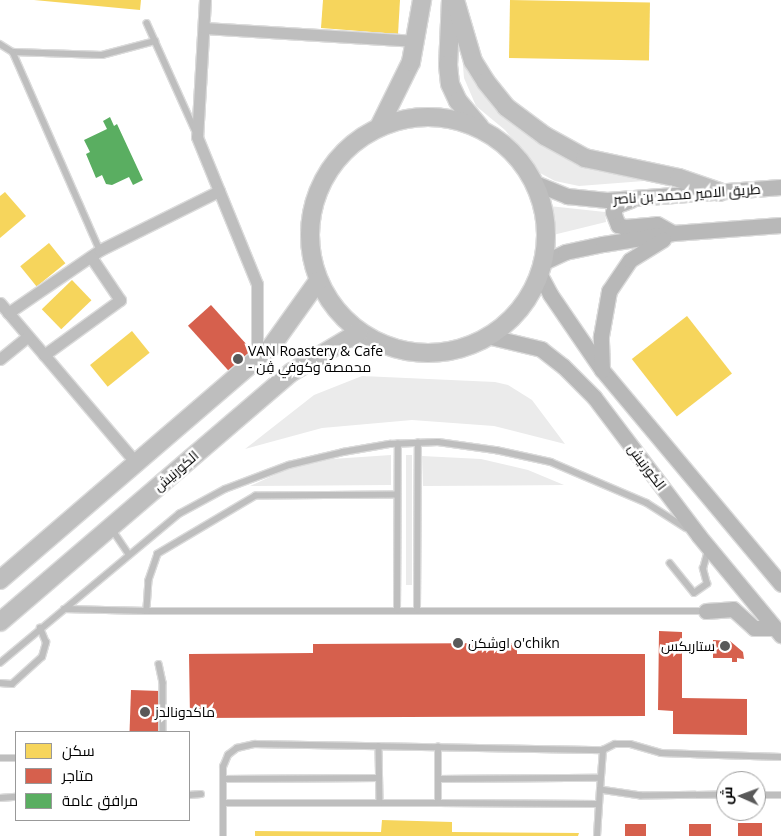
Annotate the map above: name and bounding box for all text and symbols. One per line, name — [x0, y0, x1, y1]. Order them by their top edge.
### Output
street label: طريق الامير محمد بن ناصر — [613, 180, 761, 208]
place label: VAN Roastery & Cafe - محمصة وكوفي ڤِن — [248, 343, 383, 376]
marker: VAN Roastery & Cafe - محمصة وكوفي ڤِن — [232, 353, 244, 365]
street label: الكورنيش — [624, 440, 670, 494]
street label: الكورنيش — [150, 447, 202, 495]
place label: اوشكن o'chikn — [468, 635, 560, 651]
marker: اوشكن o'chikn — [452, 637, 464, 649]
place label: ستاربكس — [661, 638, 715, 654]
marker: ستاربكس — [719, 640, 731, 652]
place label: ماكدونالدز — [155, 704, 215, 720]
marker: ماكدونالدز — [139, 706, 151, 718]
legend — [15, 731, 190, 821]
text: سكن — [62, 740, 95, 760]
text: متاجر — [62, 765, 93, 785]
north arrow — [716, 771, 766, 821]
text: ش — [717, 786, 736, 805]
text: مرافق عامة — [62, 790, 138, 810]

